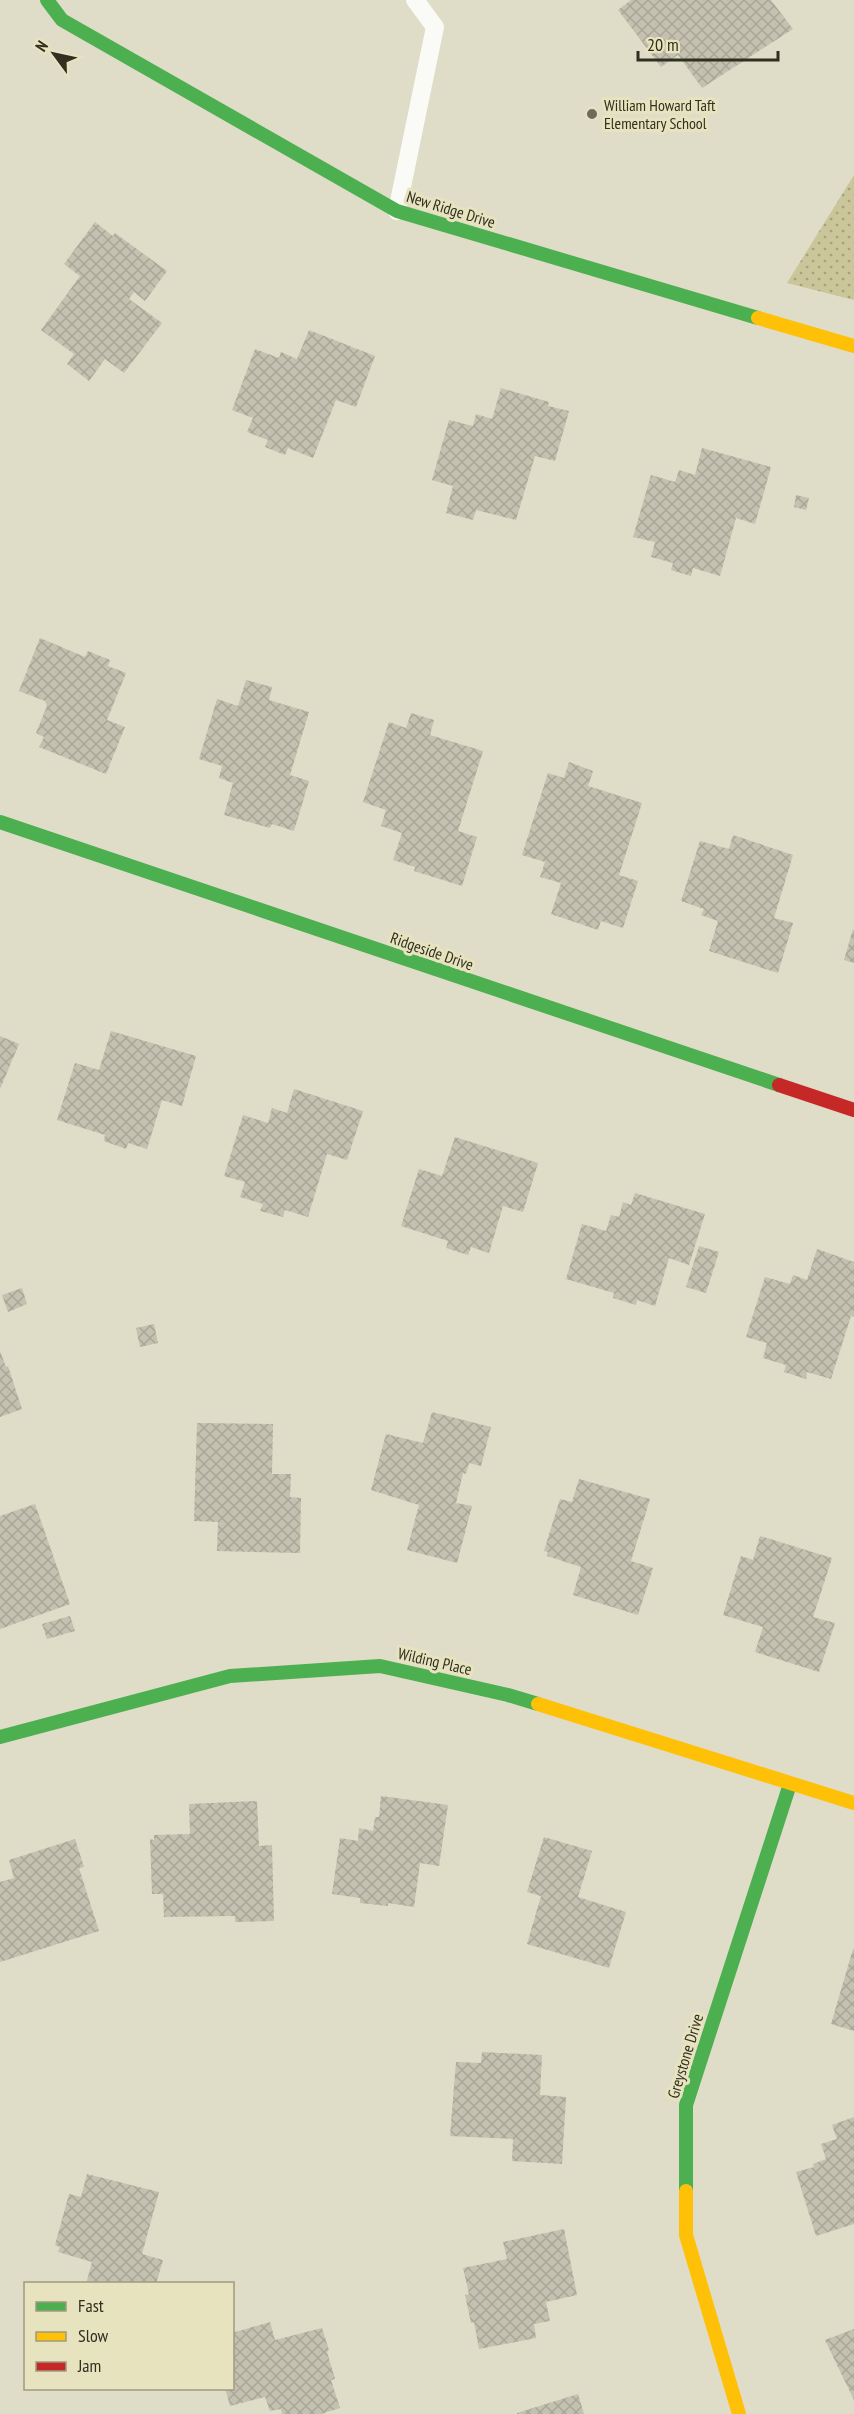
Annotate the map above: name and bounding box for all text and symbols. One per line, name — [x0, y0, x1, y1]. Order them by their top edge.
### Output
north arrow — [24, 24, 84, 84]
scale bar — [638, 24, 778, 62]
text: 20 m — [647, 33, 679, 56]
text: N — [31, 37, 52, 55]
place label: William Howard Taft Elementary School — [604, 95, 716, 133]
marker: William Howard Taft Elementary School — [585, 107, 599, 121]
street label: New Ridge Drive — [404, 186, 498, 232]
street label: Ridgeside Drive — [388, 927, 476, 975]
street label: Wilding Place — [396, 1643, 474, 1679]
street label: Greystone Drive — [663, 2011, 707, 2101]
legend — [24, 2282, 234, 2390]
text: Fast — [78, 2294, 104, 2317]
text: Slow — [78, 2324, 109, 2347]
text: Jam — [77, 2354, 101, 2377]

